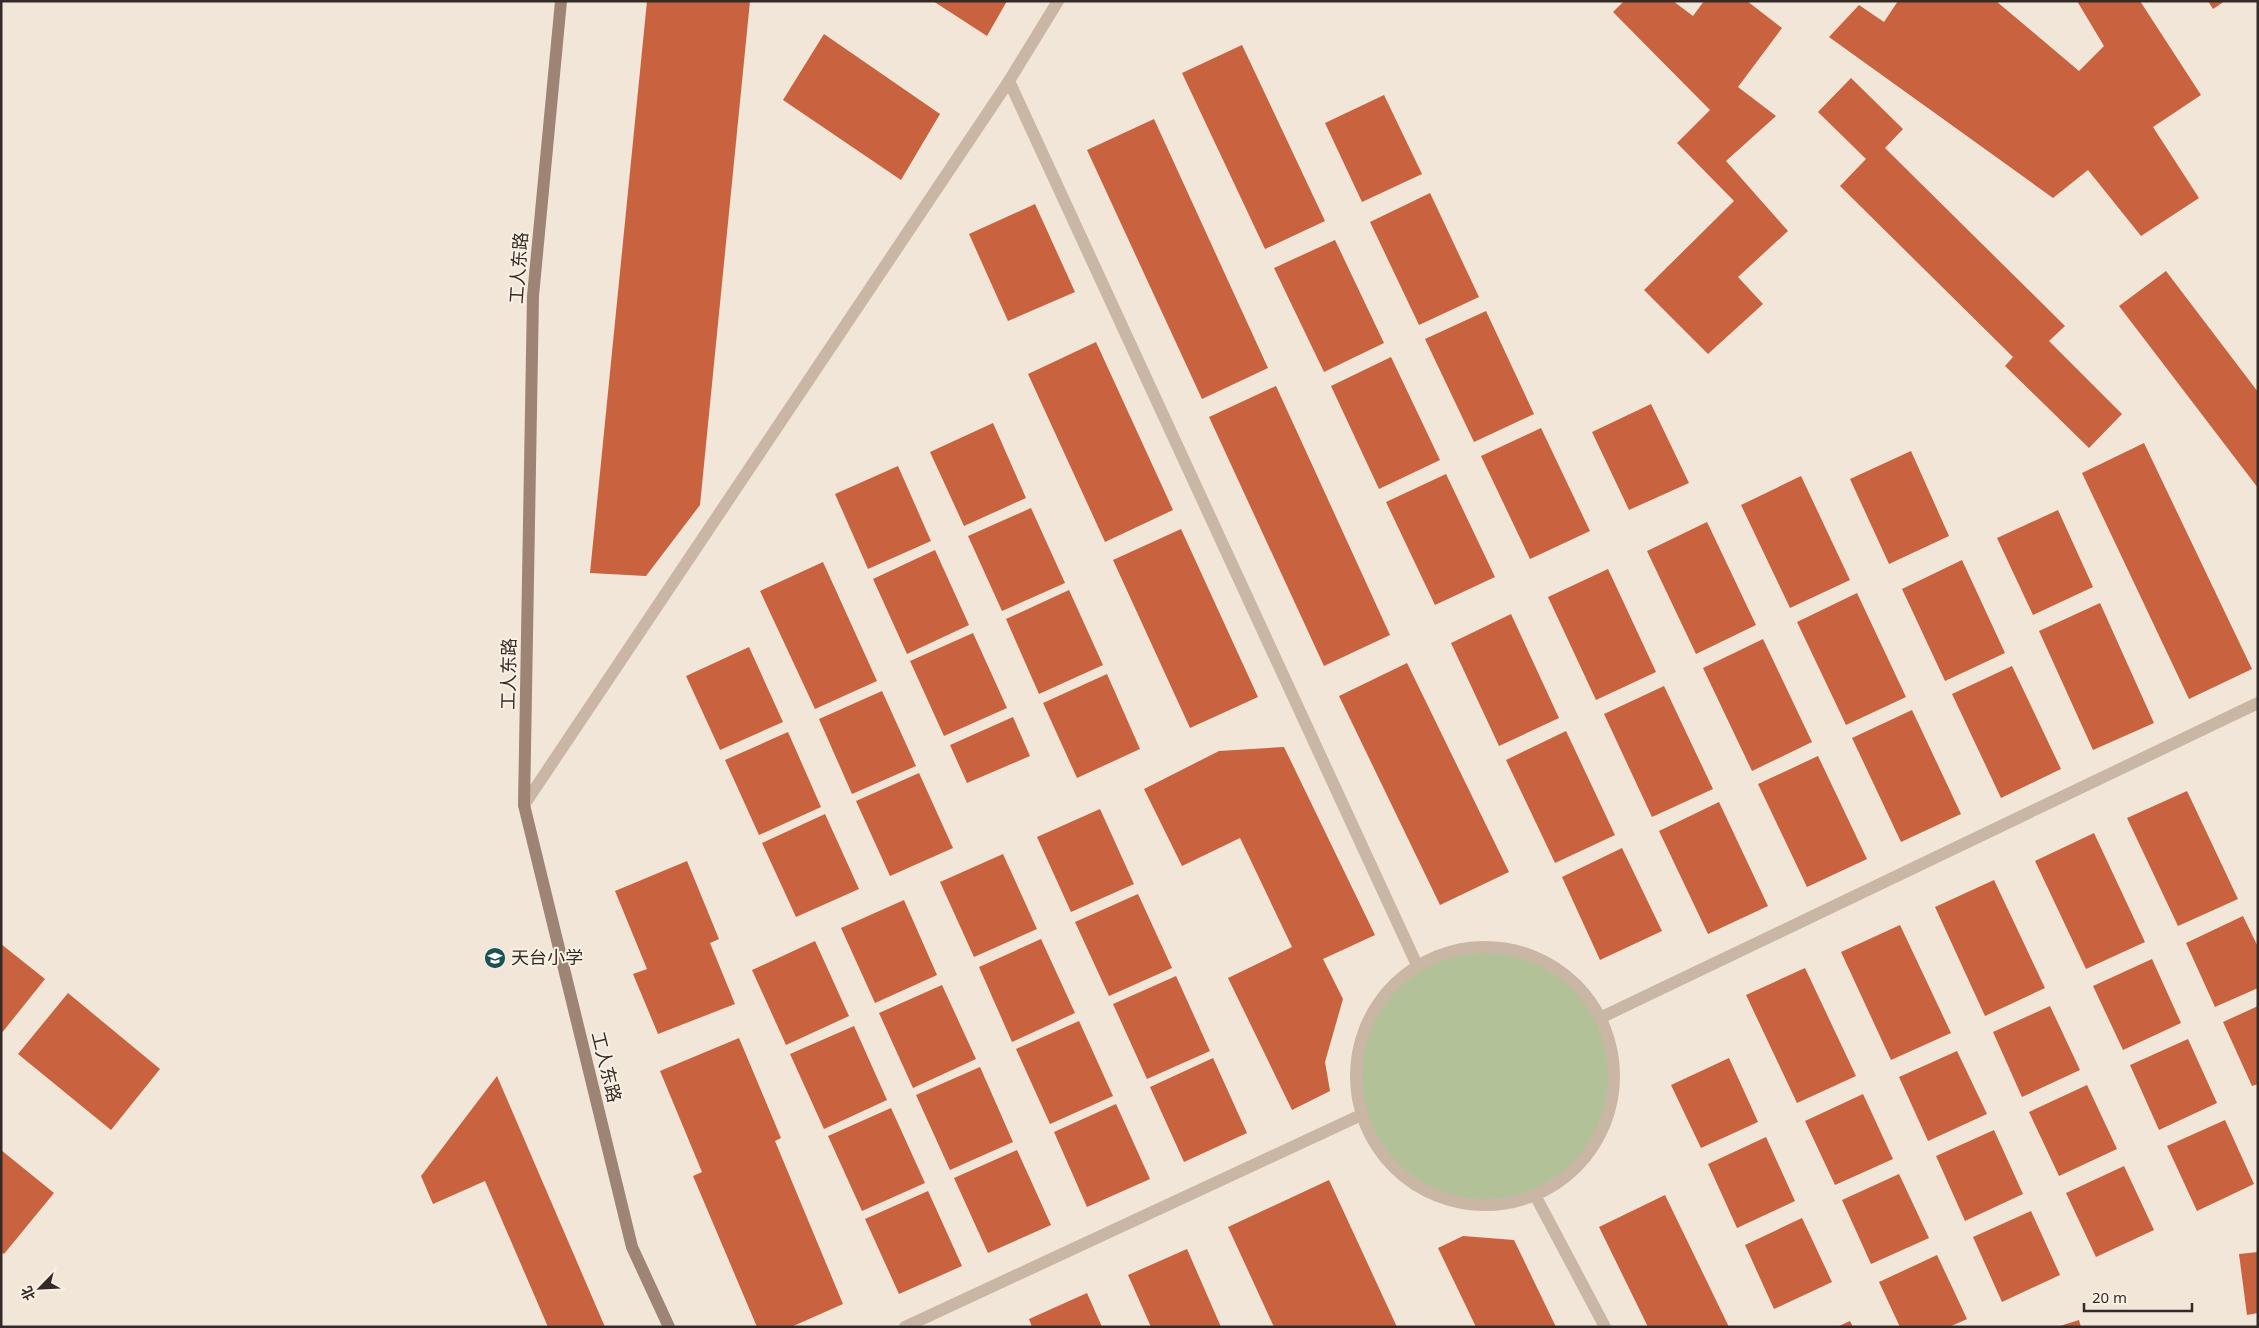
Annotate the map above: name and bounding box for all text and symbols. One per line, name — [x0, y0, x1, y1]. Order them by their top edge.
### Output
street label: 工人东路 — [504, 231, 532, 305]
street label: 工人东路 — [495, 638, 521, 710]
place label: 天台小学 — [511, 945, 583, 969]
school or university icon: 天台小学 — [483, 946, 507, 970]
street label: 工人东路 — [587, 1029, 627, 1105]
north arrow — [15, 1263, 65, 1313]
scale bar — [2084, 1280, 2192, 1312]
text: 北 — [16, 1283, 39, 1304]
text: 20 m — [2092, 1287, 2127, 1307]

